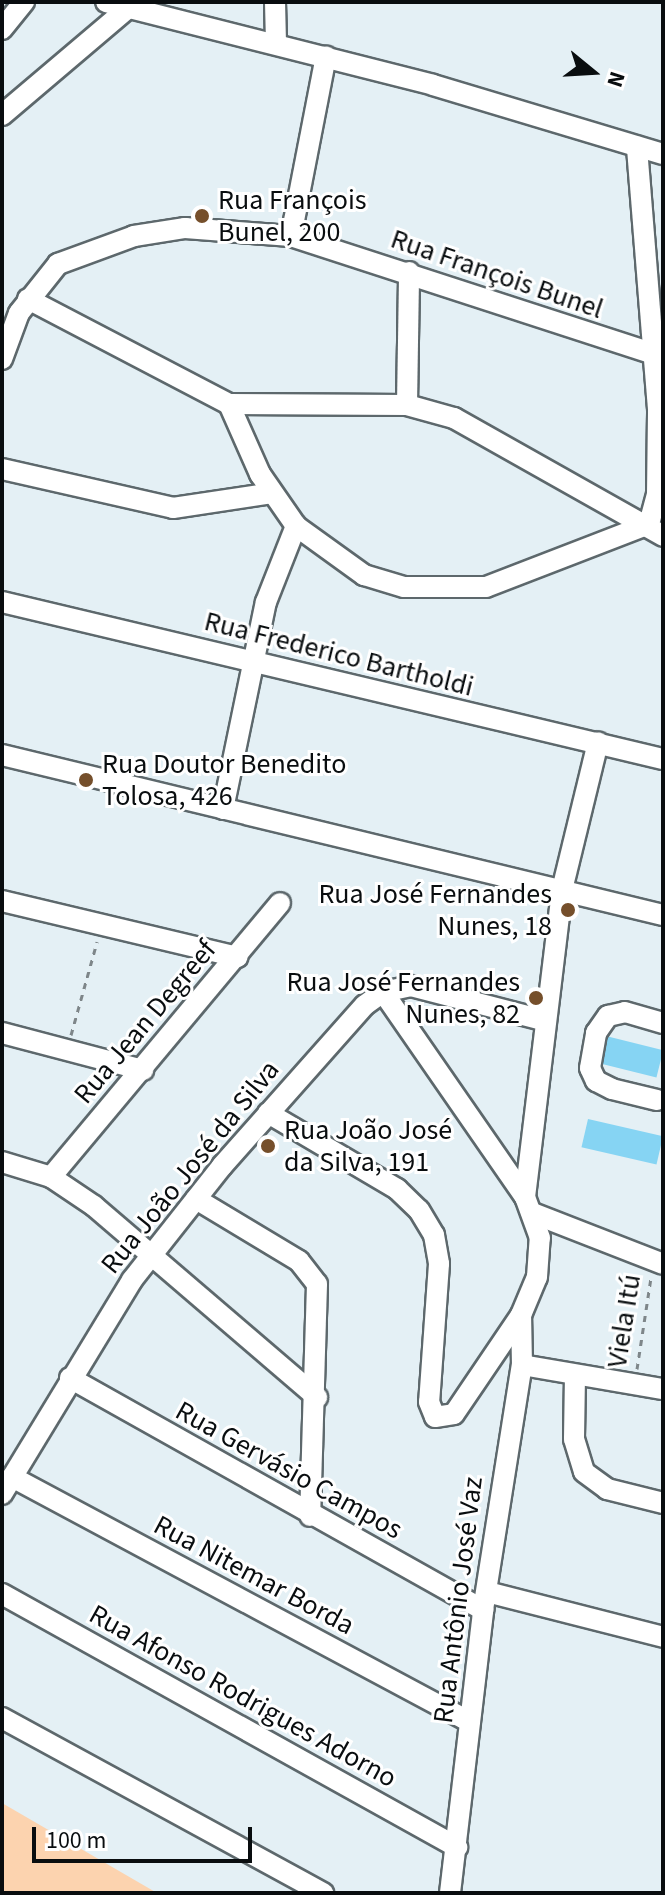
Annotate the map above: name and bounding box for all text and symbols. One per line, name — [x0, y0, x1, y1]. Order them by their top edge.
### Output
north arrow — [553, 32, 633, 112]
text: N — [598, 68, 633, 91]
place label: Rua François Bunel, 200 — [218, 183, 367, 249]
marker: Rua François Bunel, 200 — [193, 207, 211, 225]
street label: Rua François Bunel — [386, 222, 608, 326]
street label: Rua Frederico Bartholdi — [201, 604, 477, 704]
place label: Rua Doutor Benedito Tolosa, 426 — [102, 747, 346, 813]
marker: Rua Doutor Benedito Tolosa, 426 — [77, 771, 95, 789]
place label: Rua José Fernandes Nunes, 18 — [318, 877, 552, 943]
marker: Rua José Fernandes Nunes, 18 — [559, 901, 577, 919]
street label: Rua Jean Degreef — [67, 933, 223, 1111]
place label: Rua José Fernandes Nunes, 82 — [286, 965, 520, 1031]
marker: Rua José Fernandes Nunes, 82 — [527, 989, 545, 1007]
street label: Rua João José da Silva — [94, 1054, 286, 1280]
place label: Rua João José da Silva, 191 — [284, 1113, 452, 1179]
marker: Rua João José da Silva, 191 — [259, 1137, 277, 1155]
street label: Viela Itú — [600, 1272, 648, 1370]
street label: Rua Gervásio Campos — [170, 1394, 408, 1546]
street label: Rua Antônio José Vaz — [426, 1475, 490, 1725]
street label: Rua Nitemar Borda — [148, 1508, 360, 1642]
street label: Rua Afonso Rodrigues Adorno — [83, 1597, 403, 1795]
scale bar — [36, 1811, 256, 1861]
text: 100 m — [46, 1823, 106, 1858]

